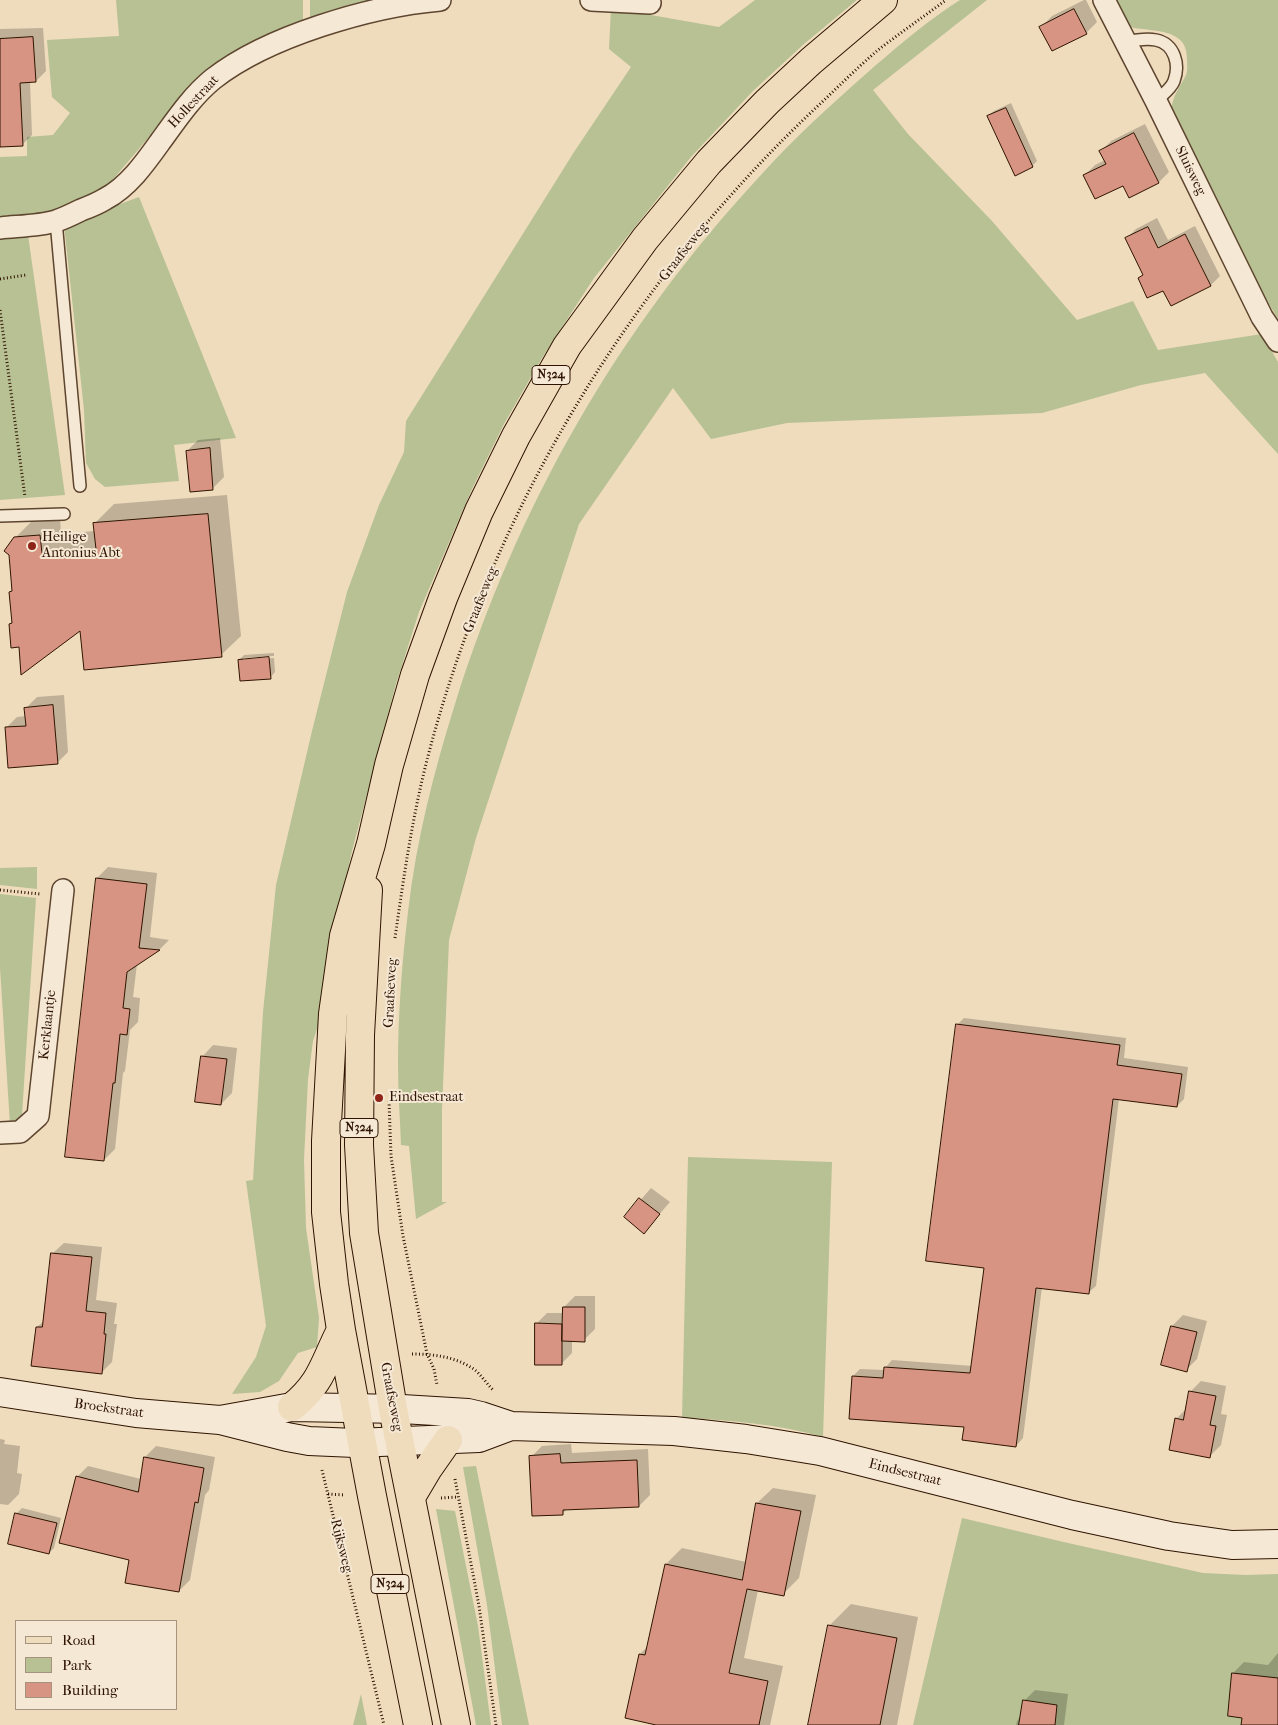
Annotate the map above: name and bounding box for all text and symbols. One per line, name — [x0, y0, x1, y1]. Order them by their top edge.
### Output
street label: Hollestraat — [165, 72, 223, 132]
street label: Sluisweg — [1171, 144, 1209, 198]
street label: Graafseweg — [656, 219, 712, 285]
road number: N324 — [532, 366, 570, 384]
place label: Heilige Antonius Abt — [42, 530, 121, 562]
marker: Heilige Antonius Abt — [26, 540, 38, 552]
street label: Graafseweg — [460, 564, 502, 636]
street label: Graafseweg — [381, 958, 401, 1028]
street label: Kerklaantje — [36, 989, 60, 1061]
place label: Eindsestraat — [389, 1090, 464, 1106]
marker: Eindsestraat — [373, 1092, 385, 1104]
road number: N324 — [340, 1118, 378, 1138]
street label: Graafseweg — [376, 1361, 406, 1433]
street label: Broekstraat — [73, 1396, 145, 1422]
street label: Eindsestraat — [867, 1456, 943, 1490]
street label: Rijksweg — [326, 1517, 356, 1575]
road number: N324 — [371, 1575, 409, 1594]
legend — [15, 1620, 178, 1710]
text: Road — [62, 1631, 95, 1649]
text: Park — [62, 1656, 92, 1674]
text: Building — [62, 1681, 118, 1699]

